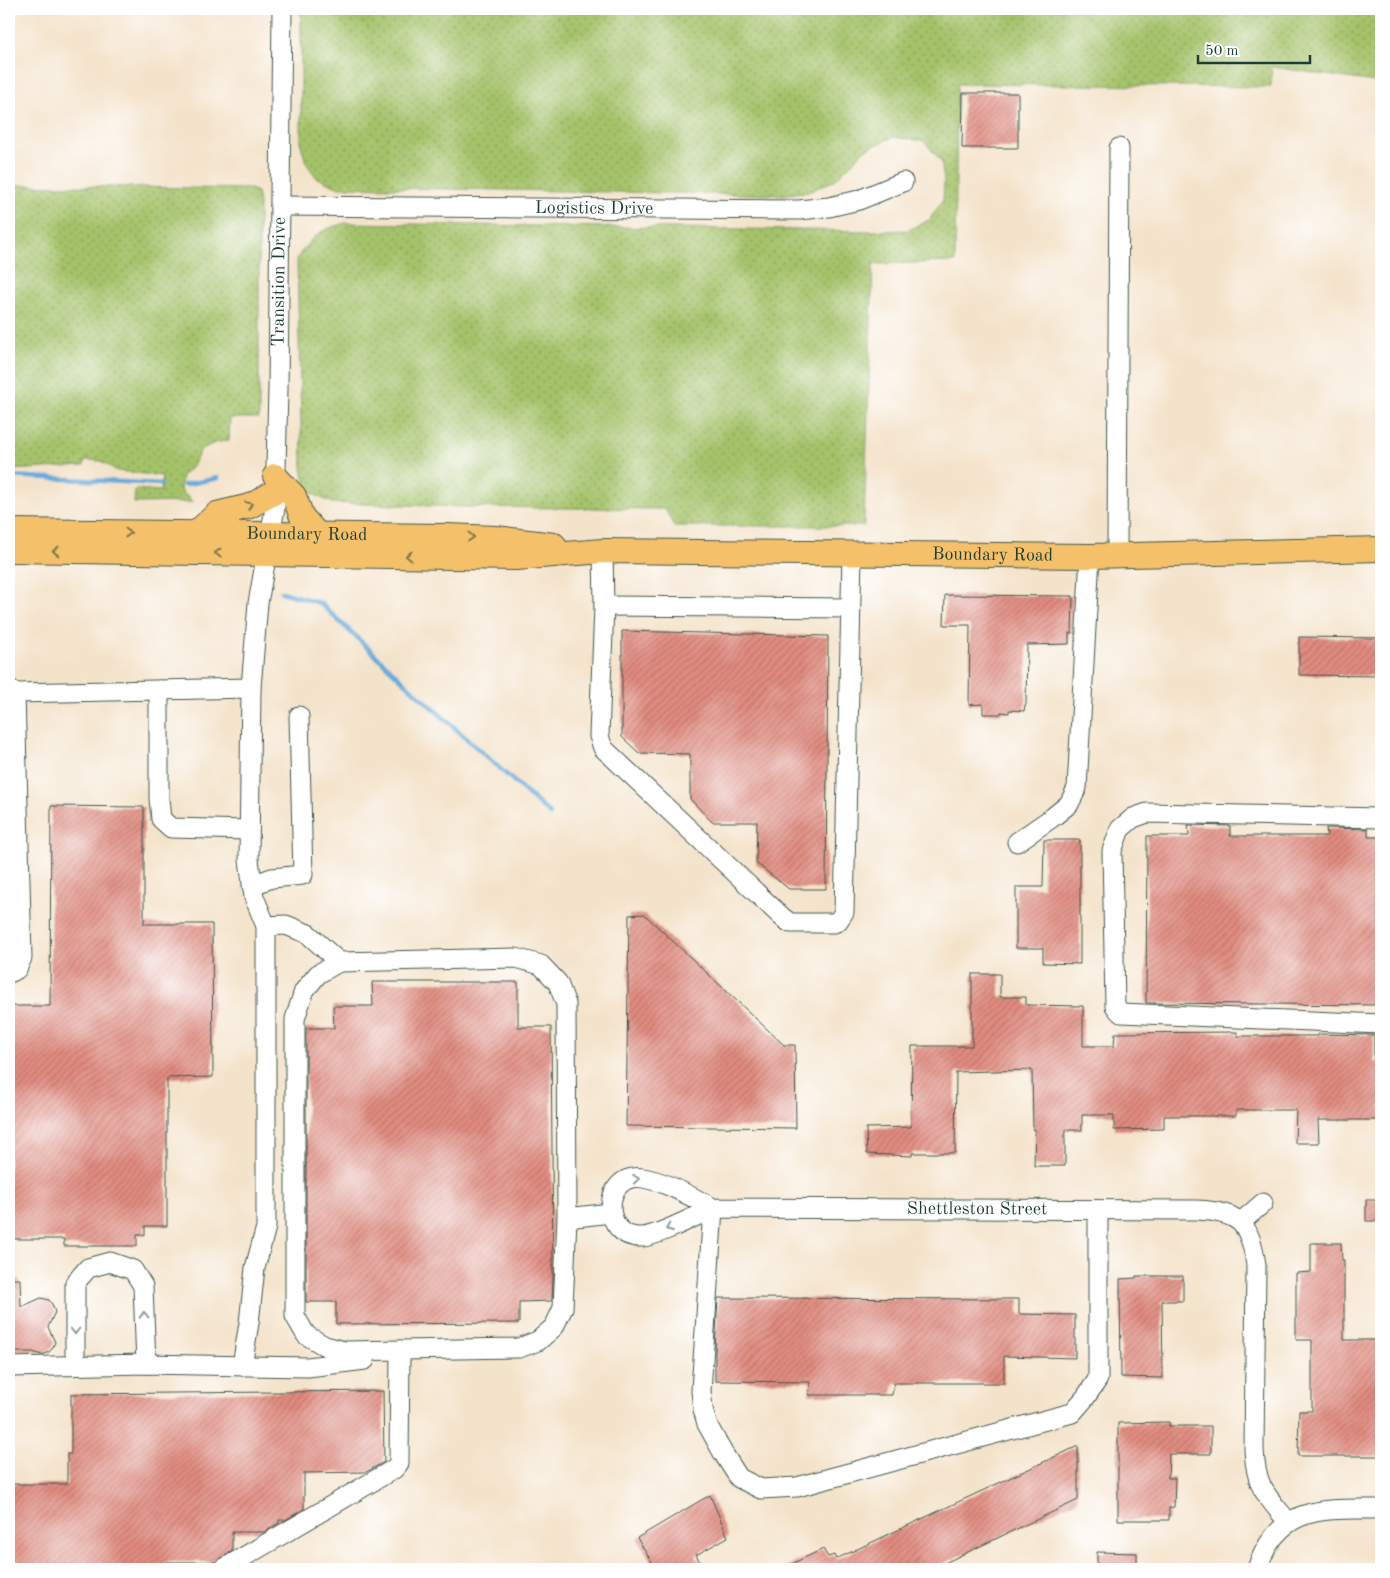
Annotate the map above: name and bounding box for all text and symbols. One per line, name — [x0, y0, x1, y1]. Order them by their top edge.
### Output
scale bar — [1198, 32, 1310, 64]
text: 50 m — [1205, 44, 1239, 59]
street label: Logistics Drive — [535, 199, 653, 218]
street label: Transition Drive — [269, 217, 289, 347]
one-way arrow — [245, 501, 253, 511]
street label: Boundary Road — [246, 525, 368, 544]
one-way arrow — [125, 528, 133, 538]
one-way arrow — [468, 532, 476, 542]
street label: Boundary Road — [932, 545, 1053, 565]
one-way arrow — [52, 546, 60, 556]
one-way arrow — [214, 548, 222, 558]
one-way arrow — [405, 551, 413, 561]
one-way arrow — [632, 1174, 640, 1185]
street label: Shettleston Street — [907, 1200, 1047, 1218]
one-way arrow — [665, 1221, 674, 1232]
one-way arrow — [139, 1311, 149, 1318]
one-way arrow — [70, 1328, 80, 1335]

